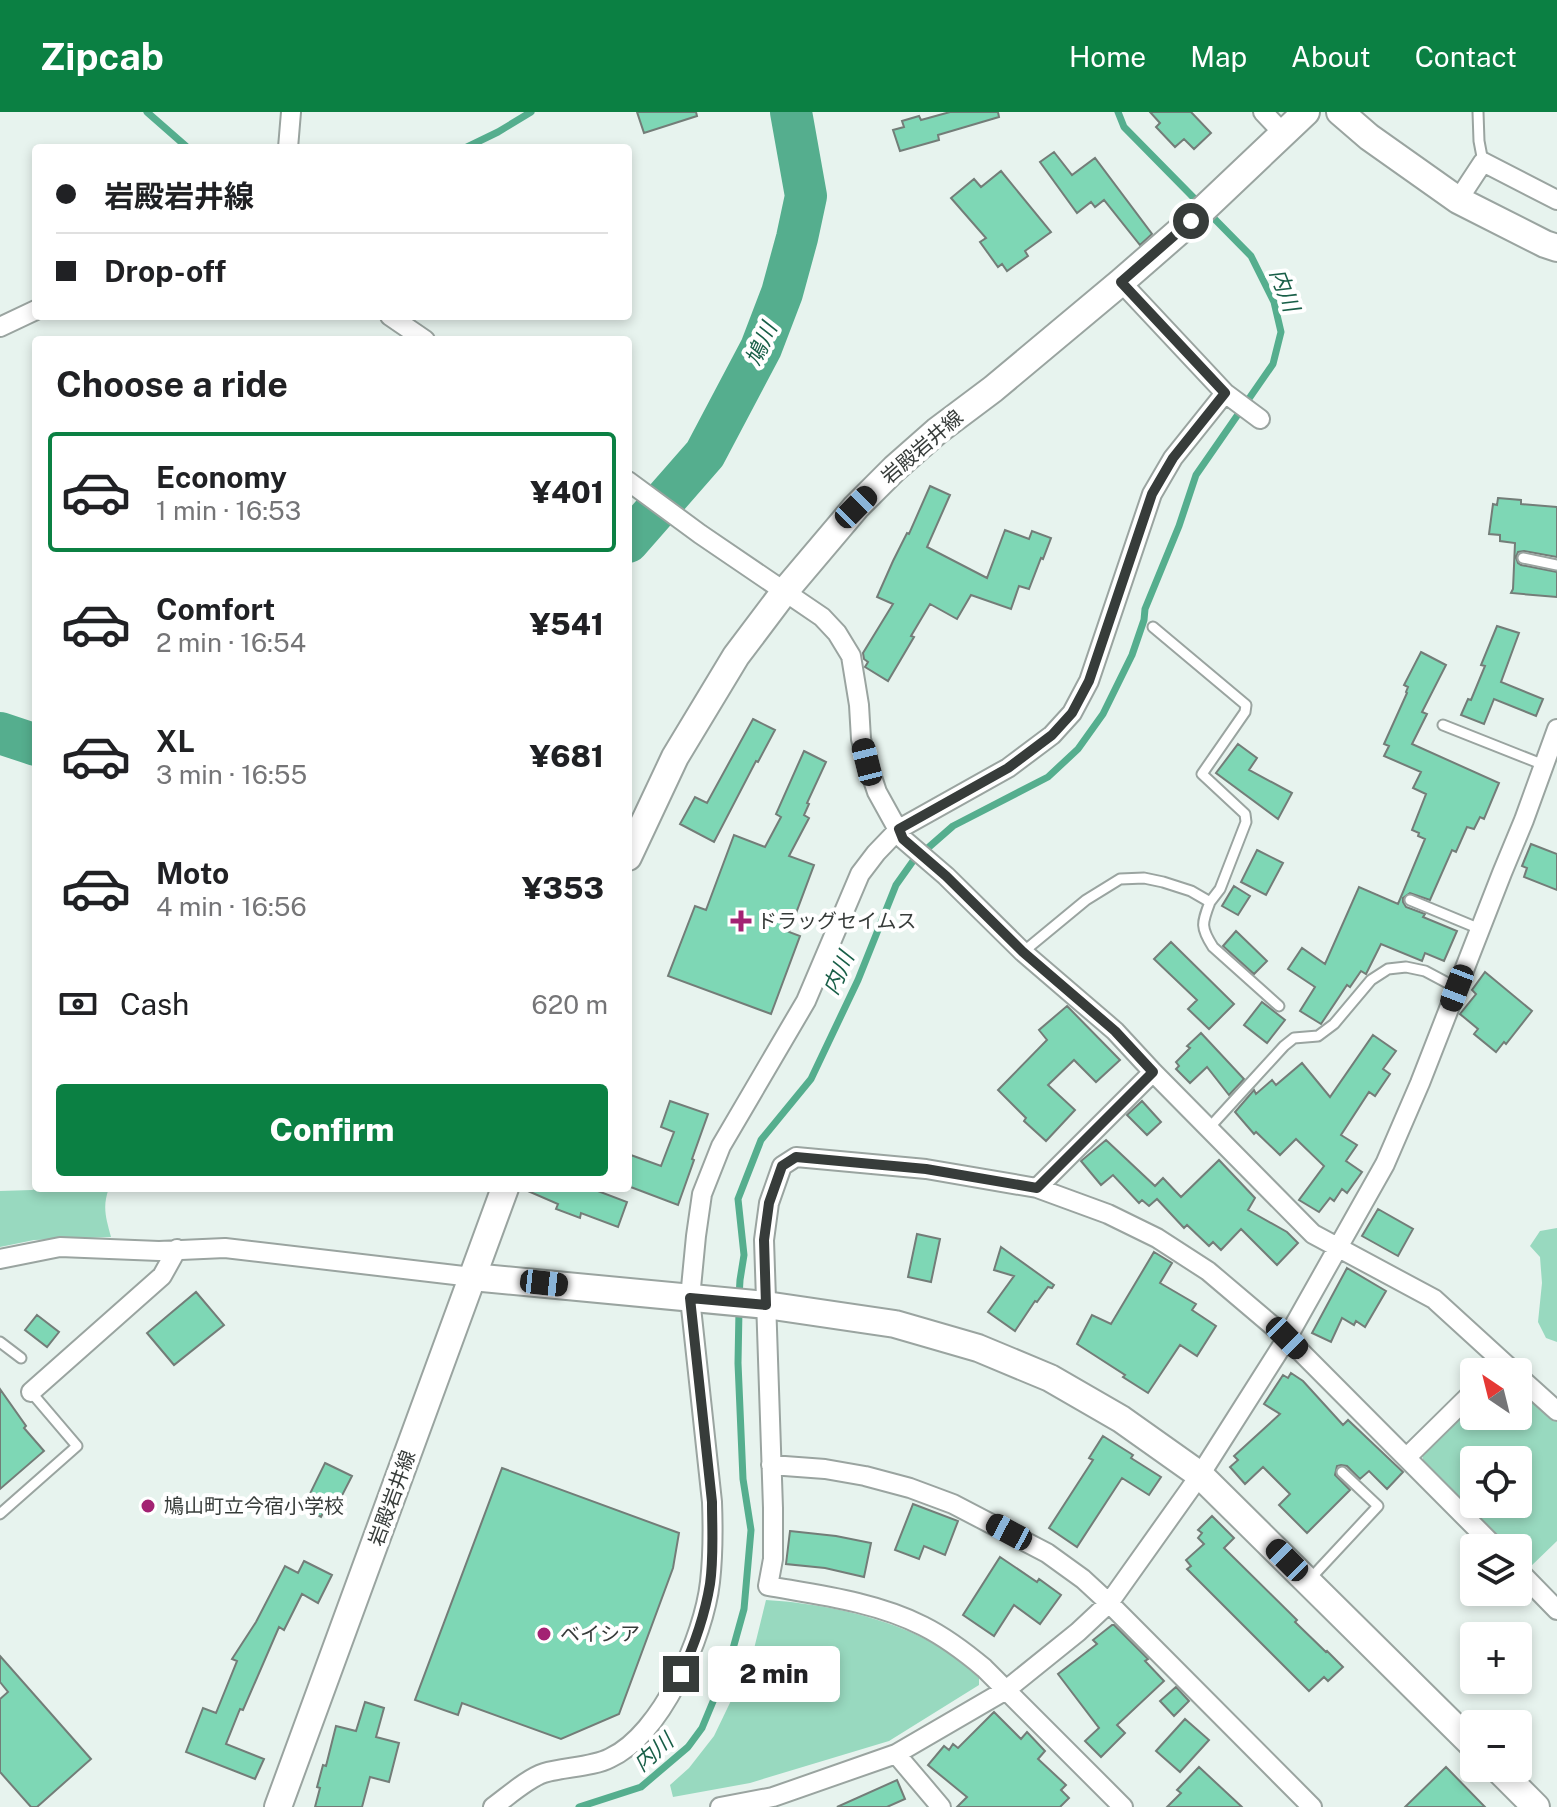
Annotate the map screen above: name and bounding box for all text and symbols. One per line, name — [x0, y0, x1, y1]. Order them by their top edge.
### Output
text: Zipcab — [40, 34, 164, 79]
text: Home — [1069, 40, 1146, 73]
text: Map — [1190, 40, 1247, 73]
text: About — [1291, 40, 1371, 73]
text: Contact — [1415, 40, 1517, 73]
text: 岩殿岩井線 — [104, 178, 254, 214]
route start — [1173, 203, 1209, 239]
text: Drop-off — [104, 253, 226, 289]
water label: 内川 — [1265, 265, 1306, 317]
water label: 鳩川 — [740, 317, 783, 369]
text: Choose a ride — [56, 363, 288, 405]
street label: 岩殿岩井線 — [876, 405, 968, 489]
icon: car — [60, 456, 132, 528]
text: Economy — [156, 459, 287, 495]
text: ¥401 — [531, 474, 604, 510]
car — [831, 482, 881, 532]
text: 1 min · 16:53 — [156, 495, 301, 526]
icon: car — [60, 588, 132, 660]
text: Comfort — [156, 591, 275, 627]
text: ¥541 — [530, 606, 604, 642]
text: 2 min · 16:54 — [156, 627, 306, 658]
icon: car — [60, 720, 132, 792]
text: XL — [156, 723, 195, 759]
car — [850, 736, 884, 788]
text: ¥681 — [530, 738, 604, 774]
text: 3 min · 16:55 — [156, 759, 307, 790]
icon: car — [60, 852, 132, 924]
text: Moto — [156, 855, 229, 891]
text: ¥353 — [522, 870, 604, 906]
text: 4 min · 16:56 — [156, 891, 307, 922]
place label: ドラッグセイムス — [757, 909, 917, 933]
marker: ドラッグセイムス — [732, 912, 750, 930]
water label: 内川 — [817, 946, 860, 998]
car — [1437, 961, 1477, 1015]
icon: cash — [56, 982, 100, 1026]
text: Cash — [120, 986, 189, 1022]
text: 620 m — [532, 989, 608, 1020]
button: Confirm — [56, 1084, 608, 1176]
car — [519, 1269, 569, 1297]
car — [1262, 1313, 1312, 1363]
north arrow — [1460, 1358, 1532, 1430]
map controls — [1460, 1358, 1532, 1782]
button: locate — [1460, 1446, 1532, 1518]
street label: 岩殿岩井線 — [364, 1447, 420, 1549]
place label: 鳩山町立今宿小学校 — [164, 1494, 344, 1518]
marker: 鳩山町立今宿小学校 — [139, 1497, 157, 1515]
car — [982, 1510, 1036, 1554]
button: layers — [1460, 1534, 1532, 1606]
car — [1262, 1535, 1312, 1585]
place label: ベイシア — [560, 1622, 640, 1646]
button: + — [1460, 1622, 1532, 1694]
marker: ベイシア — [535, 1625, 553, 1643]
callout: 2 min — [709, 1646, 841, 1702]
route end — [663, 1656, 699, 1692]
text: 2 min — [739, 1658, 809, 1689]
button: − — [1460, 1710, 1532, 1782]
water label: 内川 — [628, 1726, 680, 1776]

